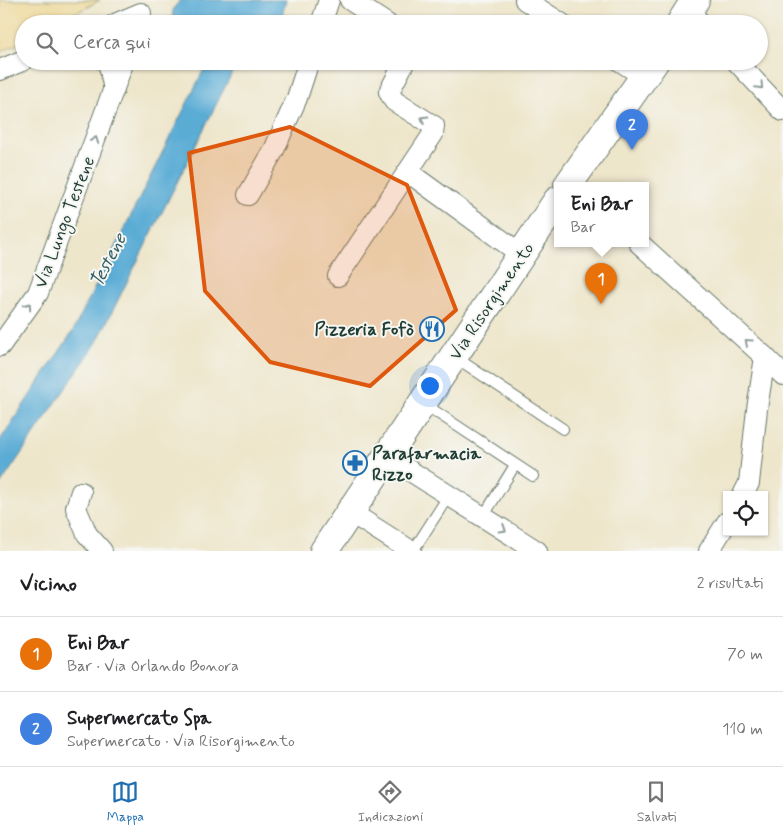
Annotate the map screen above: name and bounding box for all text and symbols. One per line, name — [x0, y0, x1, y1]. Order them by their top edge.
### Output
search box — [15, 15, 768, 70]
icon: search — [33, 29, 61, 57]
text: Cerca qui — [73, 30, 151, 55]
one-way arrow — [754, 81, 763, 90]
pin: 2 — [616, 109, 648, 150]
one-way arrow — [420, 116, 429, 126]
one-way arrow — [89, 136, 99, 144]
street label: Via Lungo Testene — [29, 153, 102, 292]
popup — [554, 182, 649, 247]
text: Eni Bar — [570, 192, 633, 217]
text: Bar — [570, 217, 595, 238]
water label: Testene — [84, 228, 133, 292]
street label: Via Risorgimento — [444, 238, 540, 365]
pin: 1 — [585, 263, 617, 304]
one-way arrow — [22, 303, 31, 312]
restaurant icon: Pizzeria Fofò — [419, 316, 445, 342]
place label: Pizzeria Fofò — [315, 318, 414, 342]
one-way arrow — [744, 338, 753, 347]
your location — [417, 373, 443, 399]
place label: Parafarmacia Rizzo — [372, 442, 482, 487]
pharmacy icon: Parafarmacia Rizzo — [342, 450, 368, 476]
map controls — [723, 491, 768, 536]
button: locate — [723, 491, 768, 536]
one-way arrow — [497, 523, 506, 533]
text: Vicino — [20, 570, 77, 598]
text: 2 risultati — [697, 573, 763, 594]
text: Eni Bar — [67, 631, 129, 656]
text: 1 — [32, 644, 40, 665]
text: 70 m — [727, 644, 763, 665]
text: Bar · Via Orlando Bonora — [67, 656, 239, 677]
text: Supermercato Spa — [67, 706, 211, 731]
text: 2 — [32, 719, 40, 740]
text: 110 m — [722, 719, 763, 740]
text: Supermercato · Via Risorgimento — [67, 731, 295, 752]
tab: Mappa — [107, 778, 144, 826]
tab: Indicazioni — [358, 778, 423, 826]
tab: Salvati — [637, 778, 676, 826]

